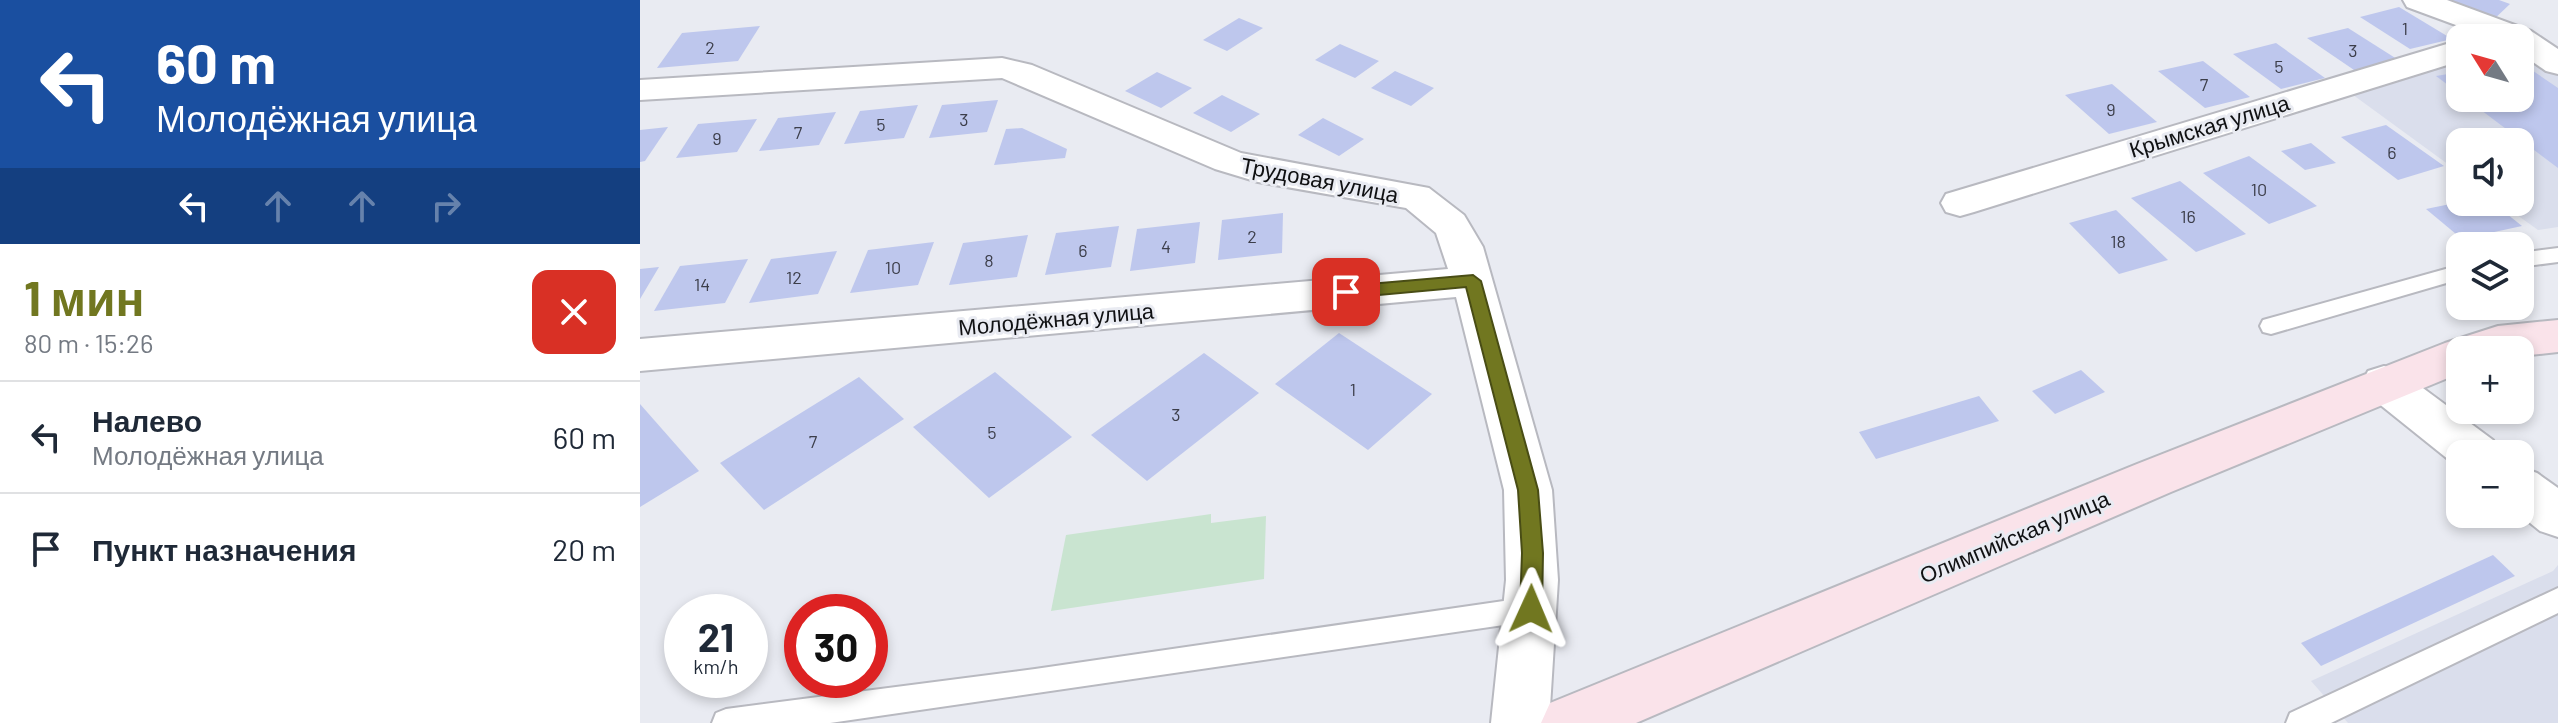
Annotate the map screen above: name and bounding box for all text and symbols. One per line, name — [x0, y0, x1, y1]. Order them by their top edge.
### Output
house number: 1 — [2402, 17, 2408, 39]
north arrow — [2446, 24, 2534, 112]
map controls — [2446, 24, 2534, 528]
text: 60 m — [156, 28, 276, 95]
icon: left — [24, 32, 128, 136]
house number: 2 — [705, 36, 715, 58]
house number: 3 — [2348, 39, 2358, 61]
house number: 5 — [2274, 55, 2284, 77]
house number: 7 — [2200, 73, 2209, 95]
street label: Крымская улица — [2126, 88, 2293, 163]
text: Молодёжная улица — [156, 96, 477, 139]
house number: 9 — [2106, 98, 2116, 120]
house number: 3 — [959, 108, 969, 130]
house number: 5 — [876, 113, 886, 135]
house number: 7 — [794, 121, 803, 143]
house number: 9 — [712, 127, 722, 149]
button: sound — [2446, 128, 2534, 216]
house number: 6 — [2387, 141, 2397, 163]
street label: Трудовая улица — [1239, 151, 1402, 208]
house number: 10 — [2251, 178, 2267, 200]
icon: left — [172, 184, 216, 228]
icon: ahead — [256, 184, 300, 228]
icon: ahead — [340, 184, 384, 228]
icon: right — [424, 184, 468, 228]
house number: 16 — [2180, 205, 2196, 227]
house number: 2 — [1247, 225, 1257, 247]
house number: 18 — [2110, 230, 2126, 252]
button: layers — [2446, 232, 2534, 320]
house number: 4 — [1161, 235, 1171, 257]
house number: 6 — [1078, 239, 1088, 261]
house number: 8 — [984, 249, 994, 271]
house number: 10 — [885, 256, 901, 278]
pin — [1312, 258, 1380, 326]
house number: 12 — [786, 266, 802, 288]
text: 1 мин — [24, 268, 145, 326]
button: close — [532, 270, 616, 354]
icon: arrive — [1324, 270, 1368, 314]
house number: 14 — [694, 273, 710, 295]
street label: Молодёжная улица — [957, 296, 1156, 340]
text: 80 m · 15:26 — [24, 327, 153, 358]
button: + — [2446, 336, 2534, 424]
house number: 1 — [1350, 378, 1356, 400]
text: Налево — [92, 402, 202, 438]
house number: 3 — [1171, 403, 1181, 425]
icon: left — [24, 415, 68, 459]
text: 60 m — [553, 419, 616, 455]
house number: 5 — [987, 421, 997, 443]
house number: 7 — [809, 430, 818, 452]
text: Молодёжная улица — [92, 439, 324, 470]
button: − — [2446, 440, 2534, 528]
street label: Олимпийская улица — [1915, 484, 2114, 589]
icon: arrive — [24, 527, 68, 571]
text: Пункт назначения — [92, 531, 356, 567]
text: 20 m — [552, 531, 616, 567]
position arrow — [1489, 567, 1573, 651]
speed limit sign: 30 — [784, 594, 888, 698]
text: 21 — [698, 612, 734, 660]
text: km/h — [693, 654, 739, 678]

